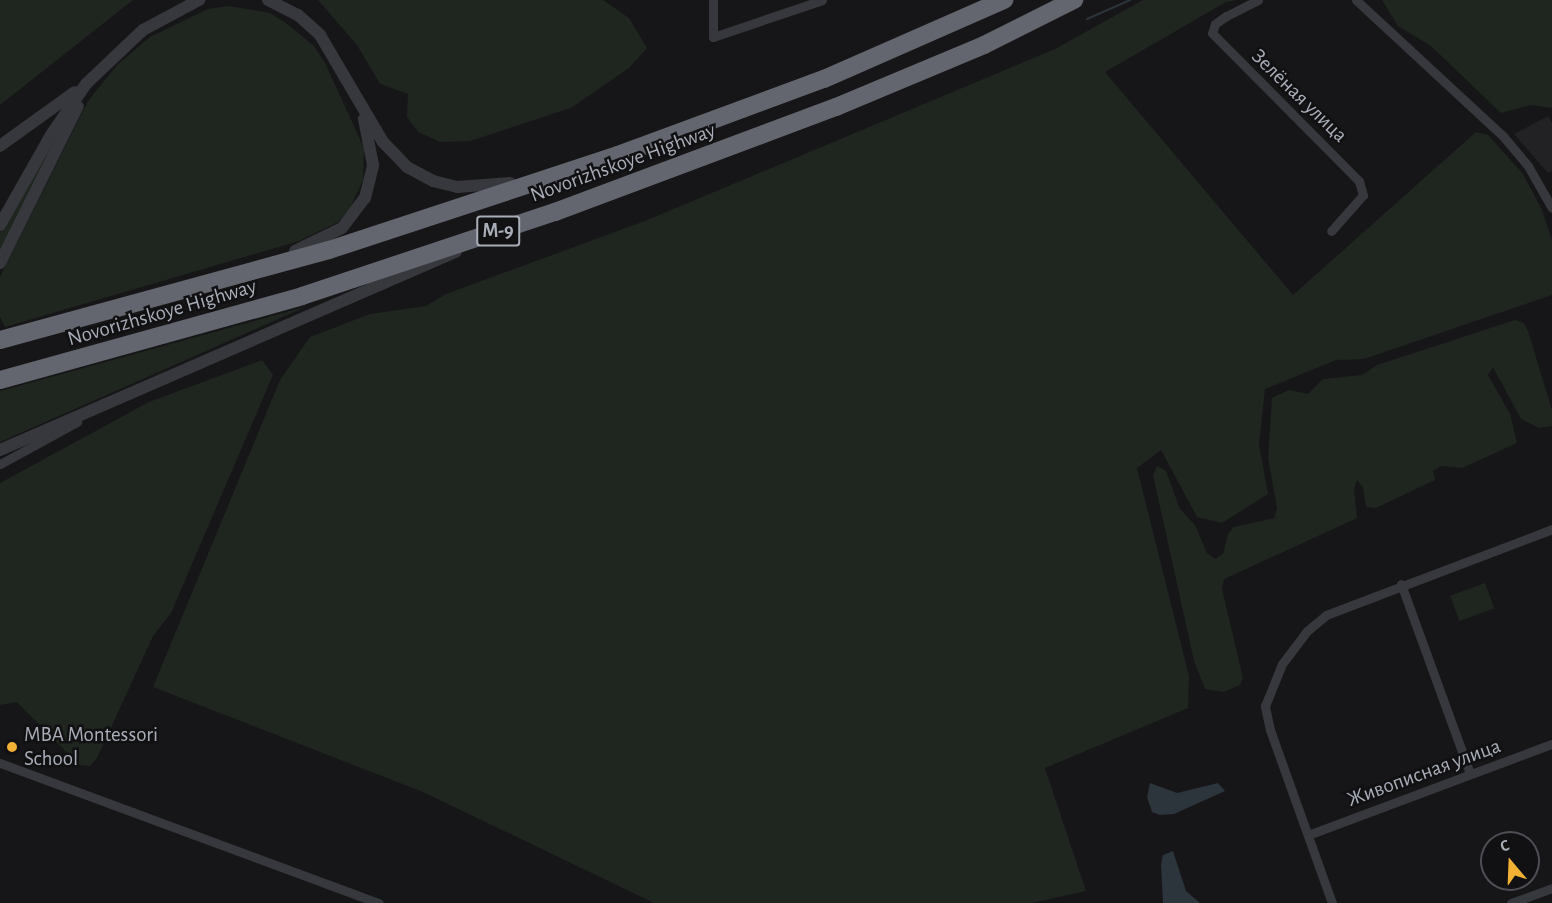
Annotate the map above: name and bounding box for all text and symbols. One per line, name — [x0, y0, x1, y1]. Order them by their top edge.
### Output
street label: Зелёная улица — [1246, 44, 1352, 148]
street label: Novorizhskoye Highway — [527, 118, 719, 208]
road number: М-9 — [476, 214, 520, 248]
street label: Novorizhskoye Highway — [65, 274, 259, 352]
place label: MBA Montessori School — [24, 722, 158, 772]
street label: Живописная улица — [1344, 733, 1504, 813]
marker: MBA Montessori School — [5, 740, 19, 754]
north arrow — [1480, 831, 1540, 891]
text: С — [1498, 837, 1512, 855]

